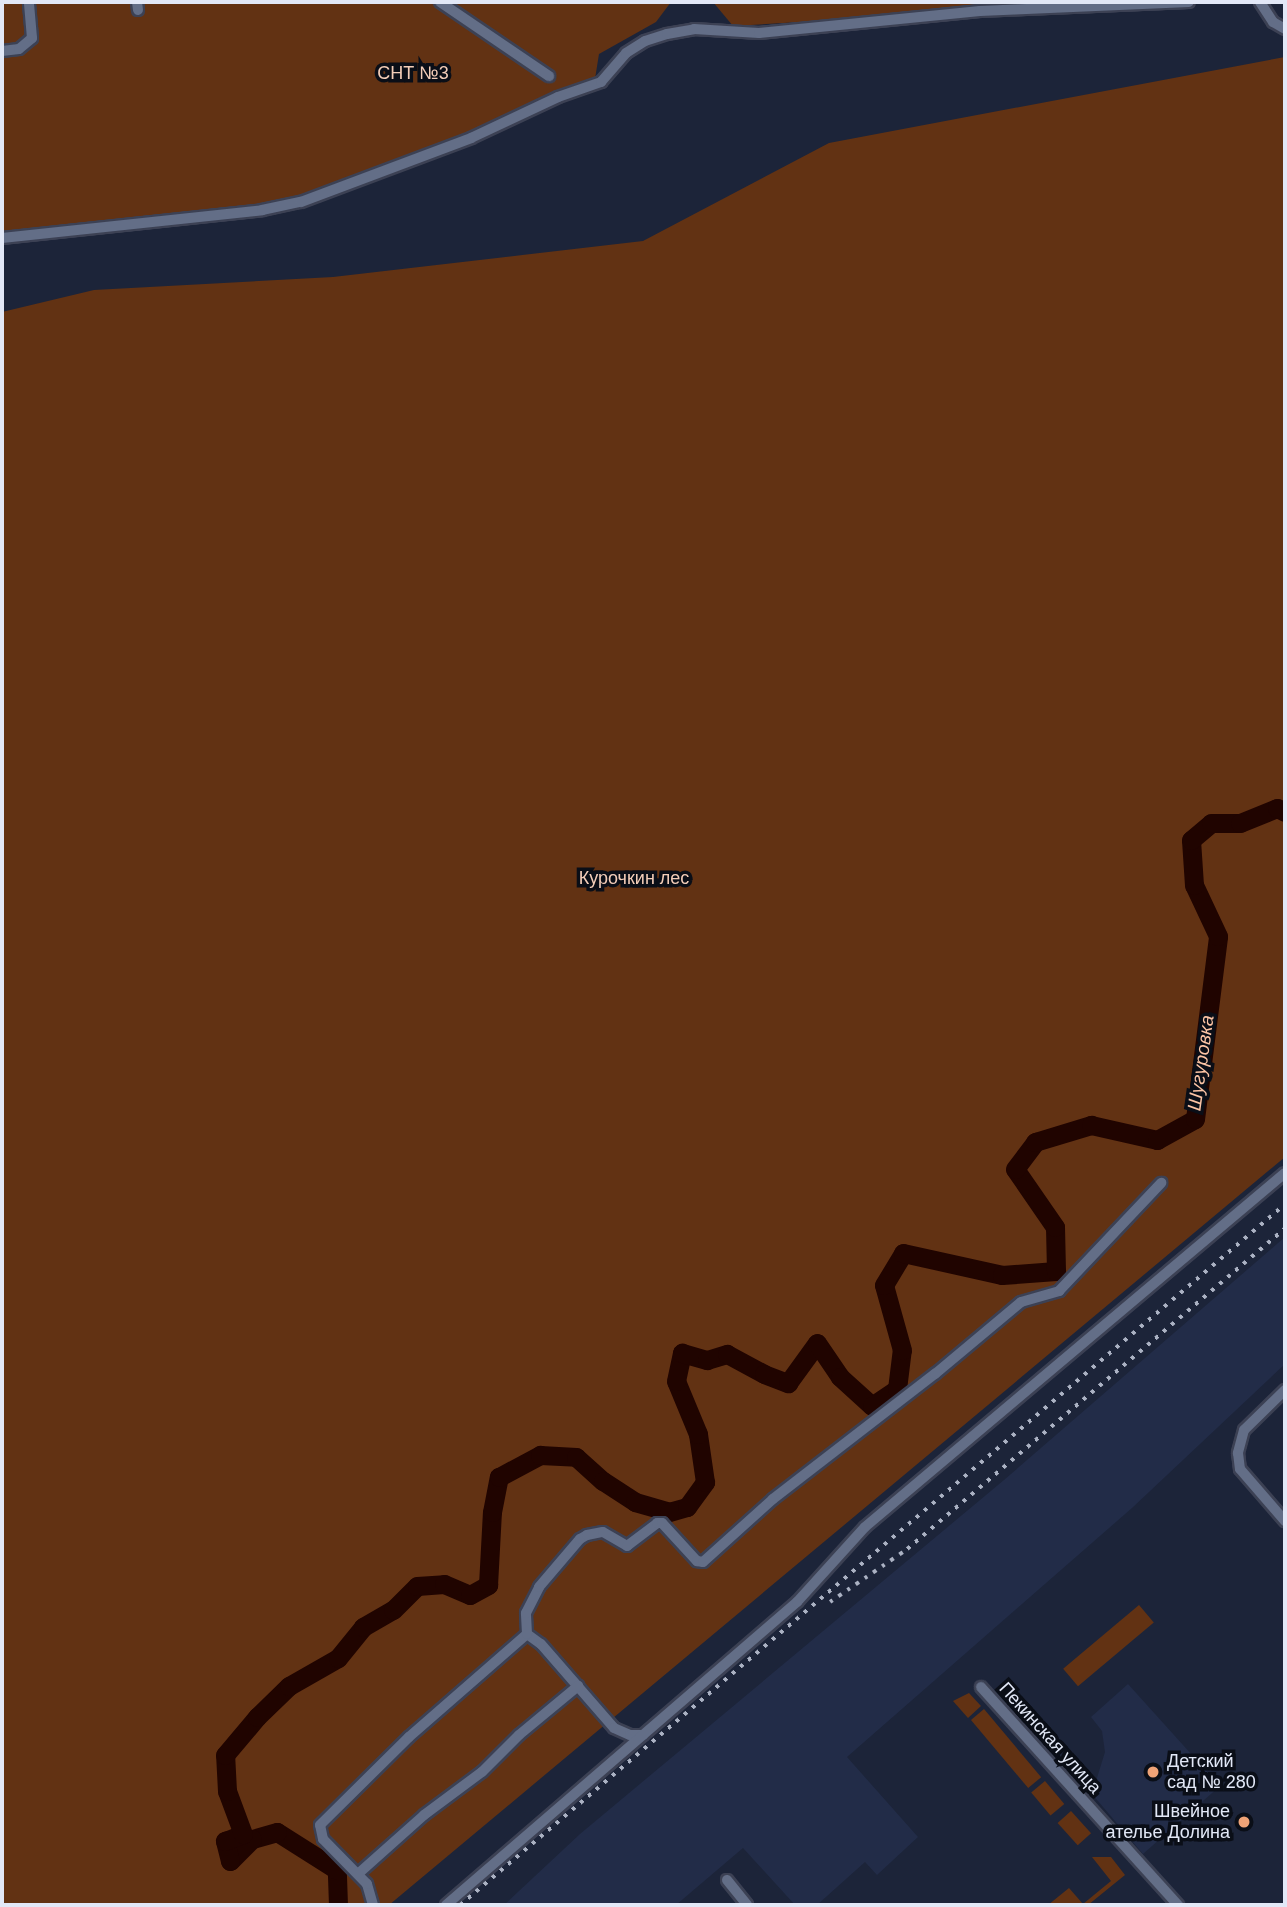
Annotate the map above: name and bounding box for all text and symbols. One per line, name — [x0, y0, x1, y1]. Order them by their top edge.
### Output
park label: СНТ №3 — [377, 62, 449, 84]
park label: Курочкин лес — [579, 867, 689, 889]
water label: Шугуровка — [1183, 1014, 1219, 1112]
street label: Пекинская улица — [994, 1678, 1106, 1798]
place label: Детский сад № 280 — [1167, 1751, 1256, 1794]
marker: Детский сад № 280 — [1145, 1764, 1161, 1780]
place label: Швейное ателье Долина — [1106, 1801, 1230, 1843]
marker: Швейное ателье Долина — [1236, 1814, 1252, 1830]

